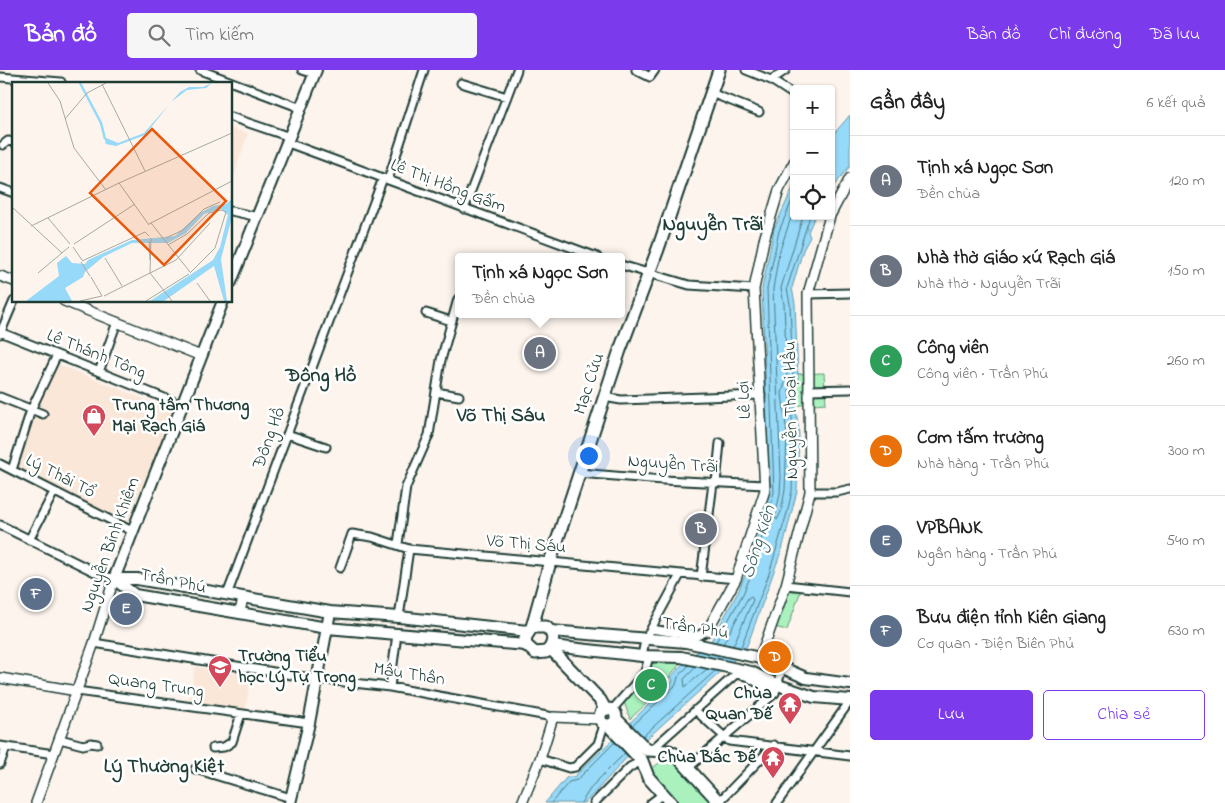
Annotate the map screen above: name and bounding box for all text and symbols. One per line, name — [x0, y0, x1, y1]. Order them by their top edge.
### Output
search box — [127, 13, 477, 58]
text: Bản đồ — [25, 18, 97, 53]
icon: search — [145, 21, 173, 49]
text: Tìm kiếm — [185, 22, 254, 49]
text: Bản đồ — [967, 22, 1021, 48]
text: Chỉ đường — [1049, 22, 1122, 48]
text: Đã lưu — [1150, 22, 1200, 48]
inset map — [12, 82, 232, 302]
map controls — [790, 85, 835, 220]
button: + — [790, 85, 835, 130]
text: Gần đây — [870, 88, 945, 118]
text: 6 kết quả — [1147, 91, 1205, 115]
button: − — [790, 130, 835, 175]
street label: Lê Thị Hồng Gấm — [386, 153, 510, 222]
text: Tịnh xá Ngọc Sơn — [917, 155, 1053, 182]
text: A — [881, 169, 891, 193]
text: 120 m — [1169, 169, 1205, 193]
button: locate — [790, 175, 835, 220]
text: Đền chùa — [917, 182, 980, 206]
district label: Nguyễn Trãi — [663, 211, 764, 241]
text: Nhà thờ Giáo xứ Rạch Giá — [917, 245, 1115, 272]
popup — [455, 253, 625, 318]
text: B — [881, 259, 891, 283]
text: 150 m — [1167, 259, 1205, 283]
text: Tịnh xá Ngọc Sơn — [472, 260, 608, 287]
text: Nhà thờ · Nguyễn Trãi — [917, 272, 1061, 296]
text: Đền chùa — [472, 287, 535, 311]
street label: Lê Thánh Tông — [42, 323, 150, 388]
pin: A — [524, 334, 556, 372]
text: Công viên — [917, 335, 989, 362]
street label: Nguyễn Thoại Hầu — [778, 340, 807, 480]
text: C — [882, 349, 890, 373]
text: 260 m — [1167, 349, 1205, 373]
street label: Mạc Cửu — [568, 350, 612, 418]
district label: Đông Hồ — [285, 362, 356, 392]
text: Công viên · Trần Phú — [917, 362, 1048, 386]
street label: Lê Lợi — [731, 380, 759, 420]
place label: Trung tâm Thương Mại Rạch Giá — [112, 393, 249, 440]
district label: Võ Thị Sáu — [456, 402, 545, 431]
shop icon: Trung tâm Thương Mại Rạch Giá — [81, 403, 107, 437]
street label: Đông Hồ — [247, 404, 294, 474]
text: Cơm tấm trường — [917, 425, 1044, 452]
text: D — [880, 439, 892, 463]
text: 300 m — [1168, 439, 1205, 463]
your location — [576, 443, 602, 469]
street label: Lý Thái Tổ — [20, 448, 100, 506]
street label: Nguyễn Trãi — [627, 449, 719, 482]
text: Nhà hàng · Trần Phú — [917, 452, 1049, 476]
street label: Nguyễn Bỉnh Khiêm — [74, 474, 149, 617]
water label: Sông Kiên — [735, 501, 785, 582]
pin: B — [685, 510, 717, 548]
text: VPBANK — [917, 515, 982, 542]
street label: Võ Thị Sáu — [484, 528, 567, 561]
text: E — [881, 529, 891, 553]
text: 540 m — [1166, 529, 1205, 553]
text: Ngân hàng · Trần Phú — [917, 542, 1057, 566]
street label: Trần Phú — [137, 562, 209, 602]
pin: F — [20, 575, 52, 613]
pin: E — [110, 590, 142, 628]
text: Bưu điện tỉnh Kiên Giang — [917, 605, 1106, 632]
street label: Trần Phú — [660, 611, 730, 647]
text: F — [881, 619, 891, 643]
text: 630 m — [1168, 619, 1205, 643]
text: Cơ quan · Điện Biên Phủ — [917, 632, 1074, 656]
pin: D — [759, 638, 791, 676]
place label: Trường Tiểu học Lý Tự Trọng — [238, 644, 356, 692]
school or university icon: Trường Tiểu học Lý Tự Trọng — [207, 654, 233, 688]
street label: Mậu Thân — [371, 657, 447, 694]
street label: Quang Trung — [106, 666, 205, 707]
pin: C — [635, 666, 667, 704]
place label: Chùa Quan Đế — [706, 681, 774, 728]
button: Lưu — [870, 690, 1033, 740]
button: Chia sẻ — [1043, 690, 1205, 740]
temple icon: Chùa Quan Đế — [777, 691, 803, 725]
place label: Chùa Bắc Đế — [658, 745, 758, 771]
temple icon: Chùa Bắc Đế — [760, 745, 786, 779]
district label: Lý Thường Kiệt — [104, 753, 225, 783]

